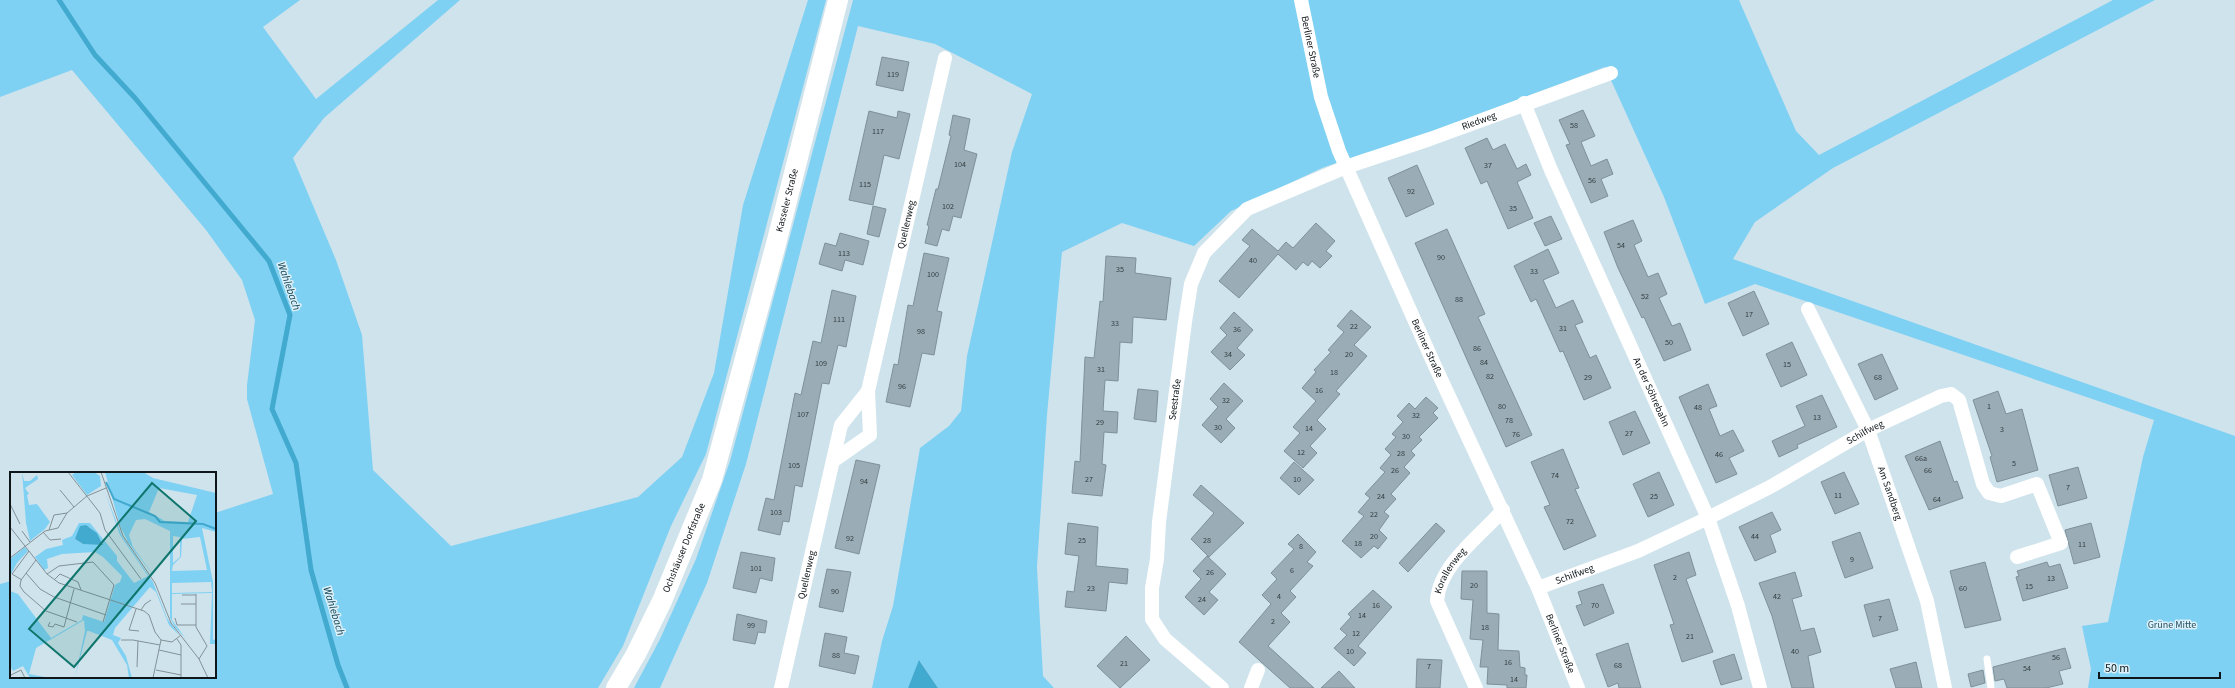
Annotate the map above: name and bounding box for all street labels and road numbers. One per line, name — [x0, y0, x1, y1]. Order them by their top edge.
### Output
street label: Berliner Straße — [1297, 15, 1324, 79]
street label: Riedweg — [1460, 108, 1498, 134]
street label: Kasseler Straße — [772, 167, 802, 233]
street label: Quellenweg — [894, 199, 919, 250]
street label: Berliner Straße — [1408, 317, 1446, 380]
street label: An der Söhrebahn — [1629, 355, 1673, 429]
street label: Seestraße — [1165, 378, 1185, 421]
street label: Schilfweg — [1844, 417, 1886, 448]
street label: Am Sandberg — [1874, 464, 1906, 522]
street label: Ochshäuser Dorfstraße — [659, 501, 709, 595]
street label: Korallenweg — [1431, 545, 1470, 595]
street label: Quellenweg — [794, 549, 819, 601]
street label: Schilfweg — [1553, 561, 1596, 588]
street label: Berliner Straße — [1542, 612, 1578, 675]

